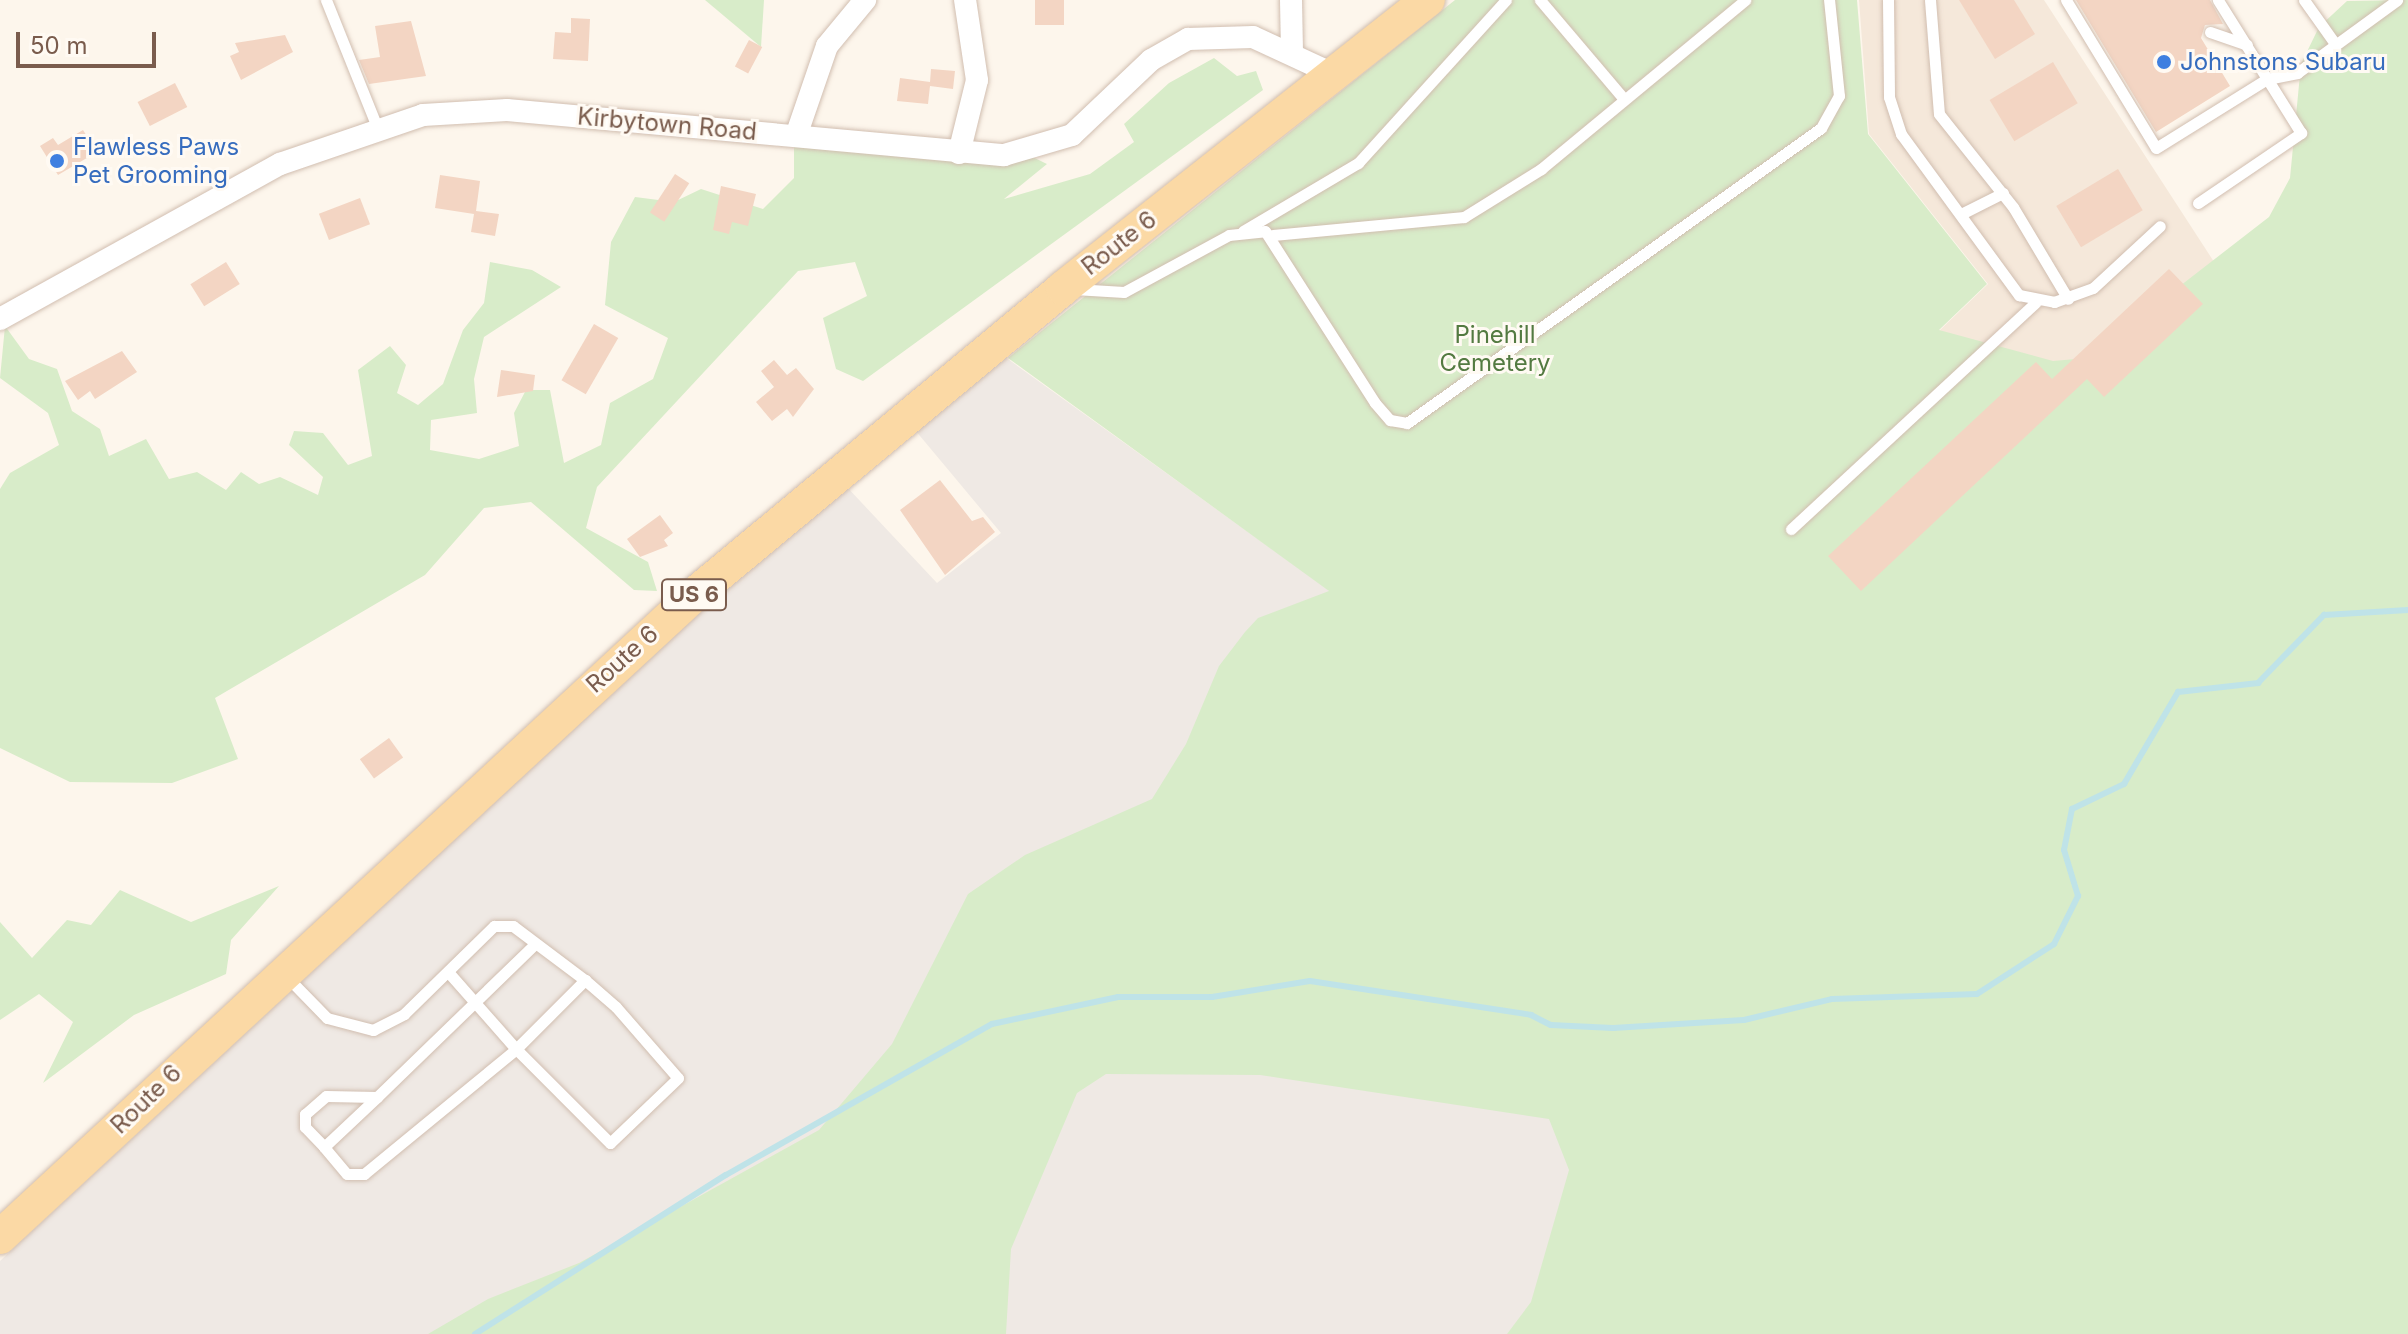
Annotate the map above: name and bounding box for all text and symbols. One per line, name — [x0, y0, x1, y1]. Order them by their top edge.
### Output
scale bar — [20, 16, 160, 66]
text: 50 m — [30, 31, 88, 60]
place label: Johnstons Subaru — [2180, 48, 2386, 76]
marker: Johnstons Subaru — [2155, 53, 2173, 71]
street label: Kirbytown Road — [576, 102, 758, 146]
place label: Flawless Paws Pet Grooming — [73, 133, 239, 189]
marker: Flawless Paws Pet Grooming — [48, 152, 66, 170]
street label: Route 6 — [1076, 205, 1162, 281]
park label: Pinehill Cemetery — [1439, 321, 1551, 377]
road number: US 6 — [660, 577, 728, 613]
street label: Route 6 — [580, 619, 664, 699]
street label: Route 6 — [105, 1058, 187, 1140]

